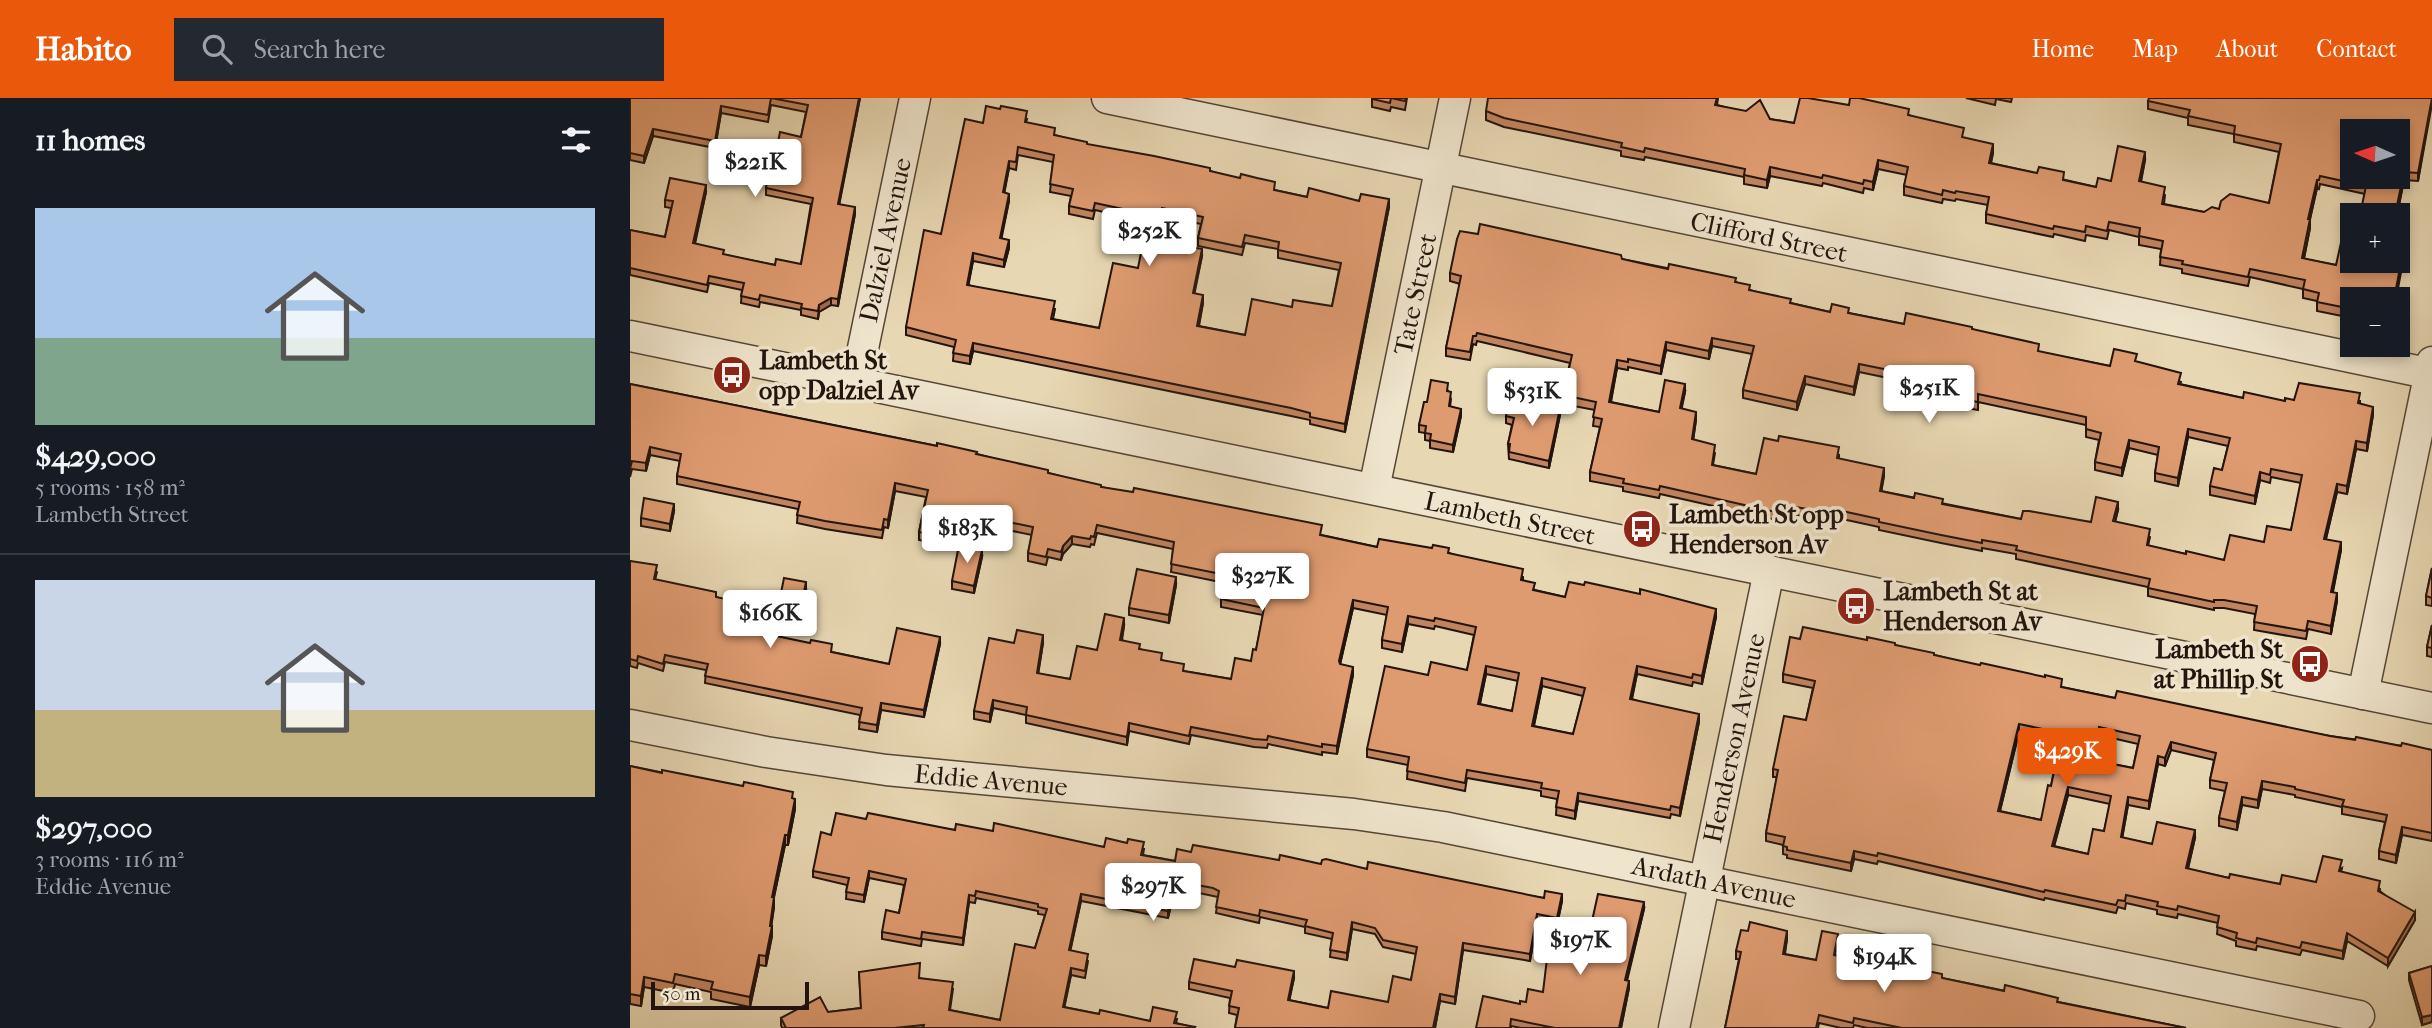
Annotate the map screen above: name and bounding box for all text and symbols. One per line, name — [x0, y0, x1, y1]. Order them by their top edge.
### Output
search box — [174, 18, 664, 81]
text: Habito — [35, 30, 132, 69]
icon: search — [198, 30, 236, 68]
text: Search here — [254, 34, 385, 65]
text: Home — [2032, 35, 2094, 63]
text: Map — [2132, 35, 2178, 63]
text: About — [2216, 35, 2278, 63]
text: Contact — [2316, 35, 2397, 63]
north arrow — [2340, 119, 2410, 189]
map controls — [2340, 119, 2410, 357]
icon: filters — [557, 121, 595, 159]
text: 11 homes — [35, 123, 145, 158]
pin: $221K — [706, 140, 804, 199]
text: $221K — [724, 148, 786, 175]
street label: Dalziel Avenue — [853, 155, 918, 325]
button: + — [2340, 203, 2410, 273]
street label: Clifford Street — [1688, 206, 1851, 269]
pin: $252K — [1100, 208, 1198, 268]
text: $252K — [1118, 217, 1180, 244]
street label: Tate Street — [1387, 230, 1444, 358]
icon: home — [252, 253, 378, 379]
button: − — [2340, 287, 2410, 357]
place label: Lambeth St opp Dalziel Av — [759, 345, 921, 406]
bus stop icon: Lambeth St opp Dalziel Av — [711, 354, 753, 396]
pin: $251K — [1880, 366, 1978, 425]
pin: $531K — [1483, 368, 1581, 428]
text: $251K — [1899, 374, 1959, 401]
text: $531K — [1504, 377, 1560, 404]
text: $429,000 — [35, 439, 156, 474]
text: 5 rooms · 158 m² — [35, 474, 185, 501]
street label: Lambeth Street — [1422, 485, 1599, 552]
place label: Lambeth St opp Henderson Av — [1669, 499, 1844, 560]
text: Lambeth Street — [35, 501, 189, 528]
pin: $183K — [918, 505, 1016, 565]
bus stop icon: Lambeth St opp Henderson Av — [1621, 508, 1663, 550]
text: $183K — [938, 514, 996, 541]
pin: $327K — [1213, 554, 1311, 613]
text: $327K — [1231, 562, 1293, 589]
place label: Lambeth St at Henderson Av — [1883, 576, 2044, 637]
bus stop icon: Lambeth St at Henderson Av — [1835, 585, 1877, 627]
pin: $166K — [721, 590, 819, 650]
text: $166K — [739, 599, 801, 626]
icon: home — [252, 625, 378, 751]
street label: Henderson Avenue — [1697, 630, 1772, 846]
place label: Lambeth St at Phillip St — [2154, 634, 2284, 695]
bus stop icon: Lambeth St at Phillip St — [2289, 643, 2331, 685]
pin: $429K — [2018, 728, 2116, 788]
text: $429K — [2034, 737, 2100, 764]
street label: Eddie Avenue — [913, 758, 1069, 803]
text: $297,000 — [35, 811, 152, 846]
text: 3 rooms · 116 m² — [35, 846, 184, 873]
street label: Ardath Avenue — [1628, 850, 1799, 915]
pin: $297K — [1104, 864, 1202, 923]
text: $297K — [1121, 872, 1185, 899]
text: Eddie Avenue — [35, 873, 171, 900]
pin: $197K — [1531, 918, 1629, 977]
text: $197K — [1550, 926, 1610, 953]
pin: $194K — [1835, 934, 1933, 994]
text: $194K — [1852, 943, 1916, 970]
scale bar — [651, 979, 808, 1011]
text: 50 m — [662, 983, 701, 1005]

